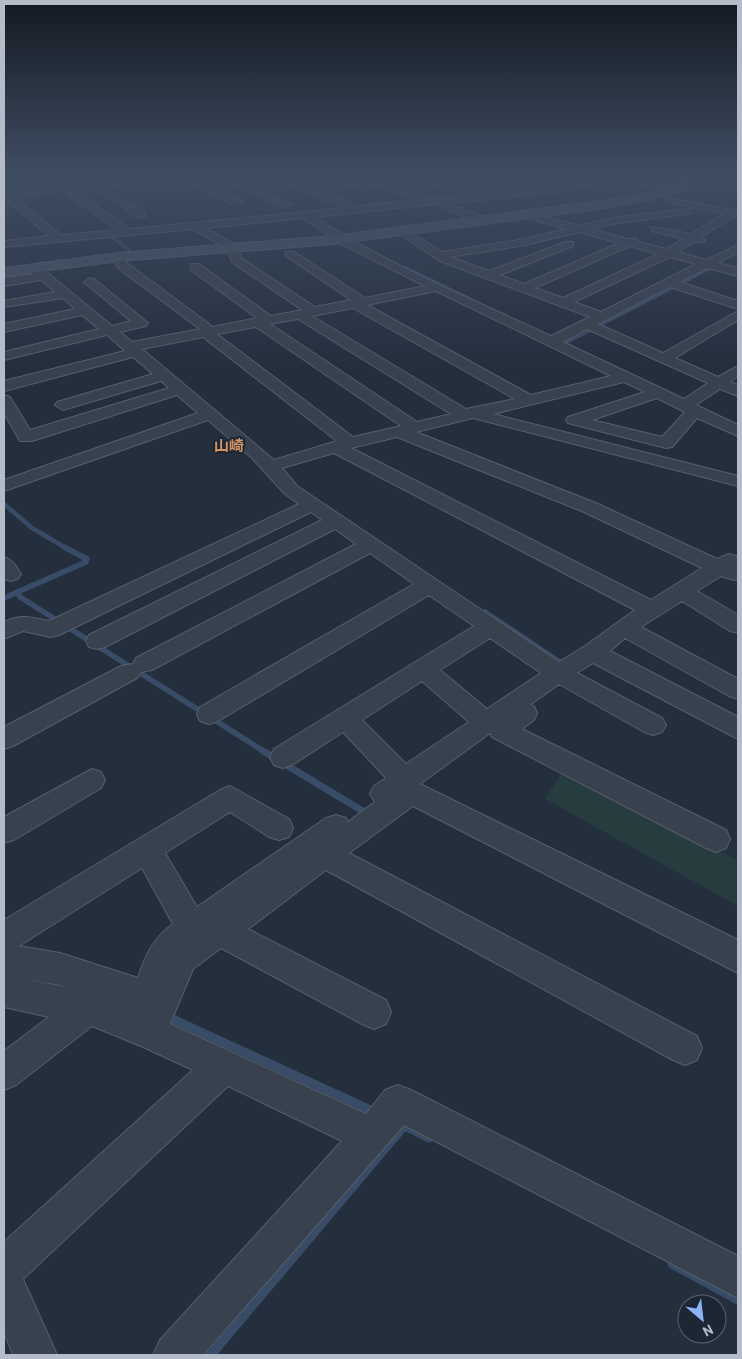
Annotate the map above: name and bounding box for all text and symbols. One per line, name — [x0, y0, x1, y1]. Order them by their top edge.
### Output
district label: 山崎 — [214, 436, 244, 454]
north arrow — [677, 1294, 727, 1344]
text: N — [700, 1321, 716, 1341]

